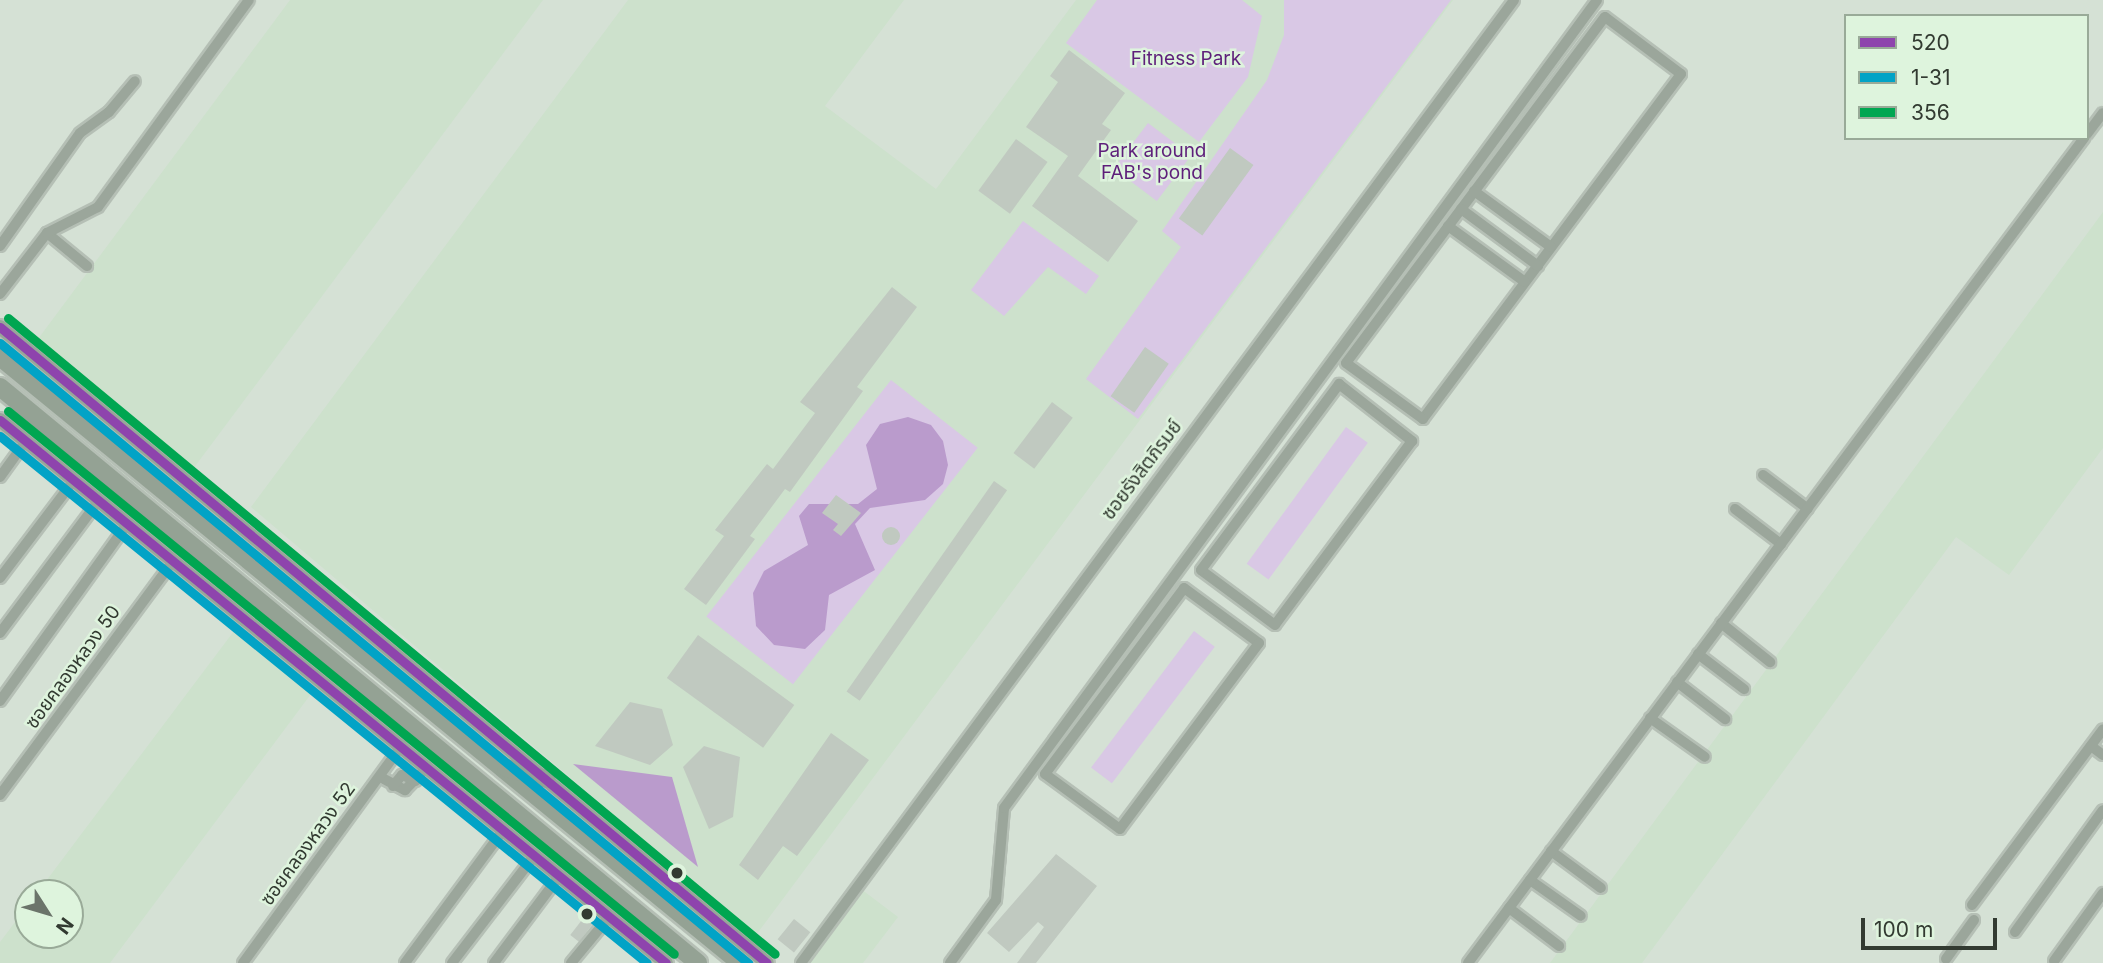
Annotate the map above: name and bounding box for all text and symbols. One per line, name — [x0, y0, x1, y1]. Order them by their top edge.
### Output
legend — [1844, 14, 2089, 140]
text: 520 — [1911, 30, 1950, 55]
park label: Fitness Park — [1131, 48, 1241, 70]
text: 1-31 — [1911, 65, 1950, 90]
text: 356 — [1911, 100, 1950, 125]
park label: Park around FAB's pond — [1097, 140, 1207, 184]
street label: ซอยรังสิตภิรมย์ — [1097, 416, 1187, 524]
street label: ซอยคลองหลวง 50 — [21, 601, 125, 733]
street label: ซอยคลองหลวง 52 — [256, 778, 360, 910]
unlabelled marker — [670, 866, 684, 880]
north arrow — [14, 879, 84, 949]
scale bar — [1865, 904, 2002, 948]
unlabelled marker — [580, 907, 594, 921]
text: N — [51, 913, 78, 938]
text: 100 m — [1874, 917, 1933, 942]

